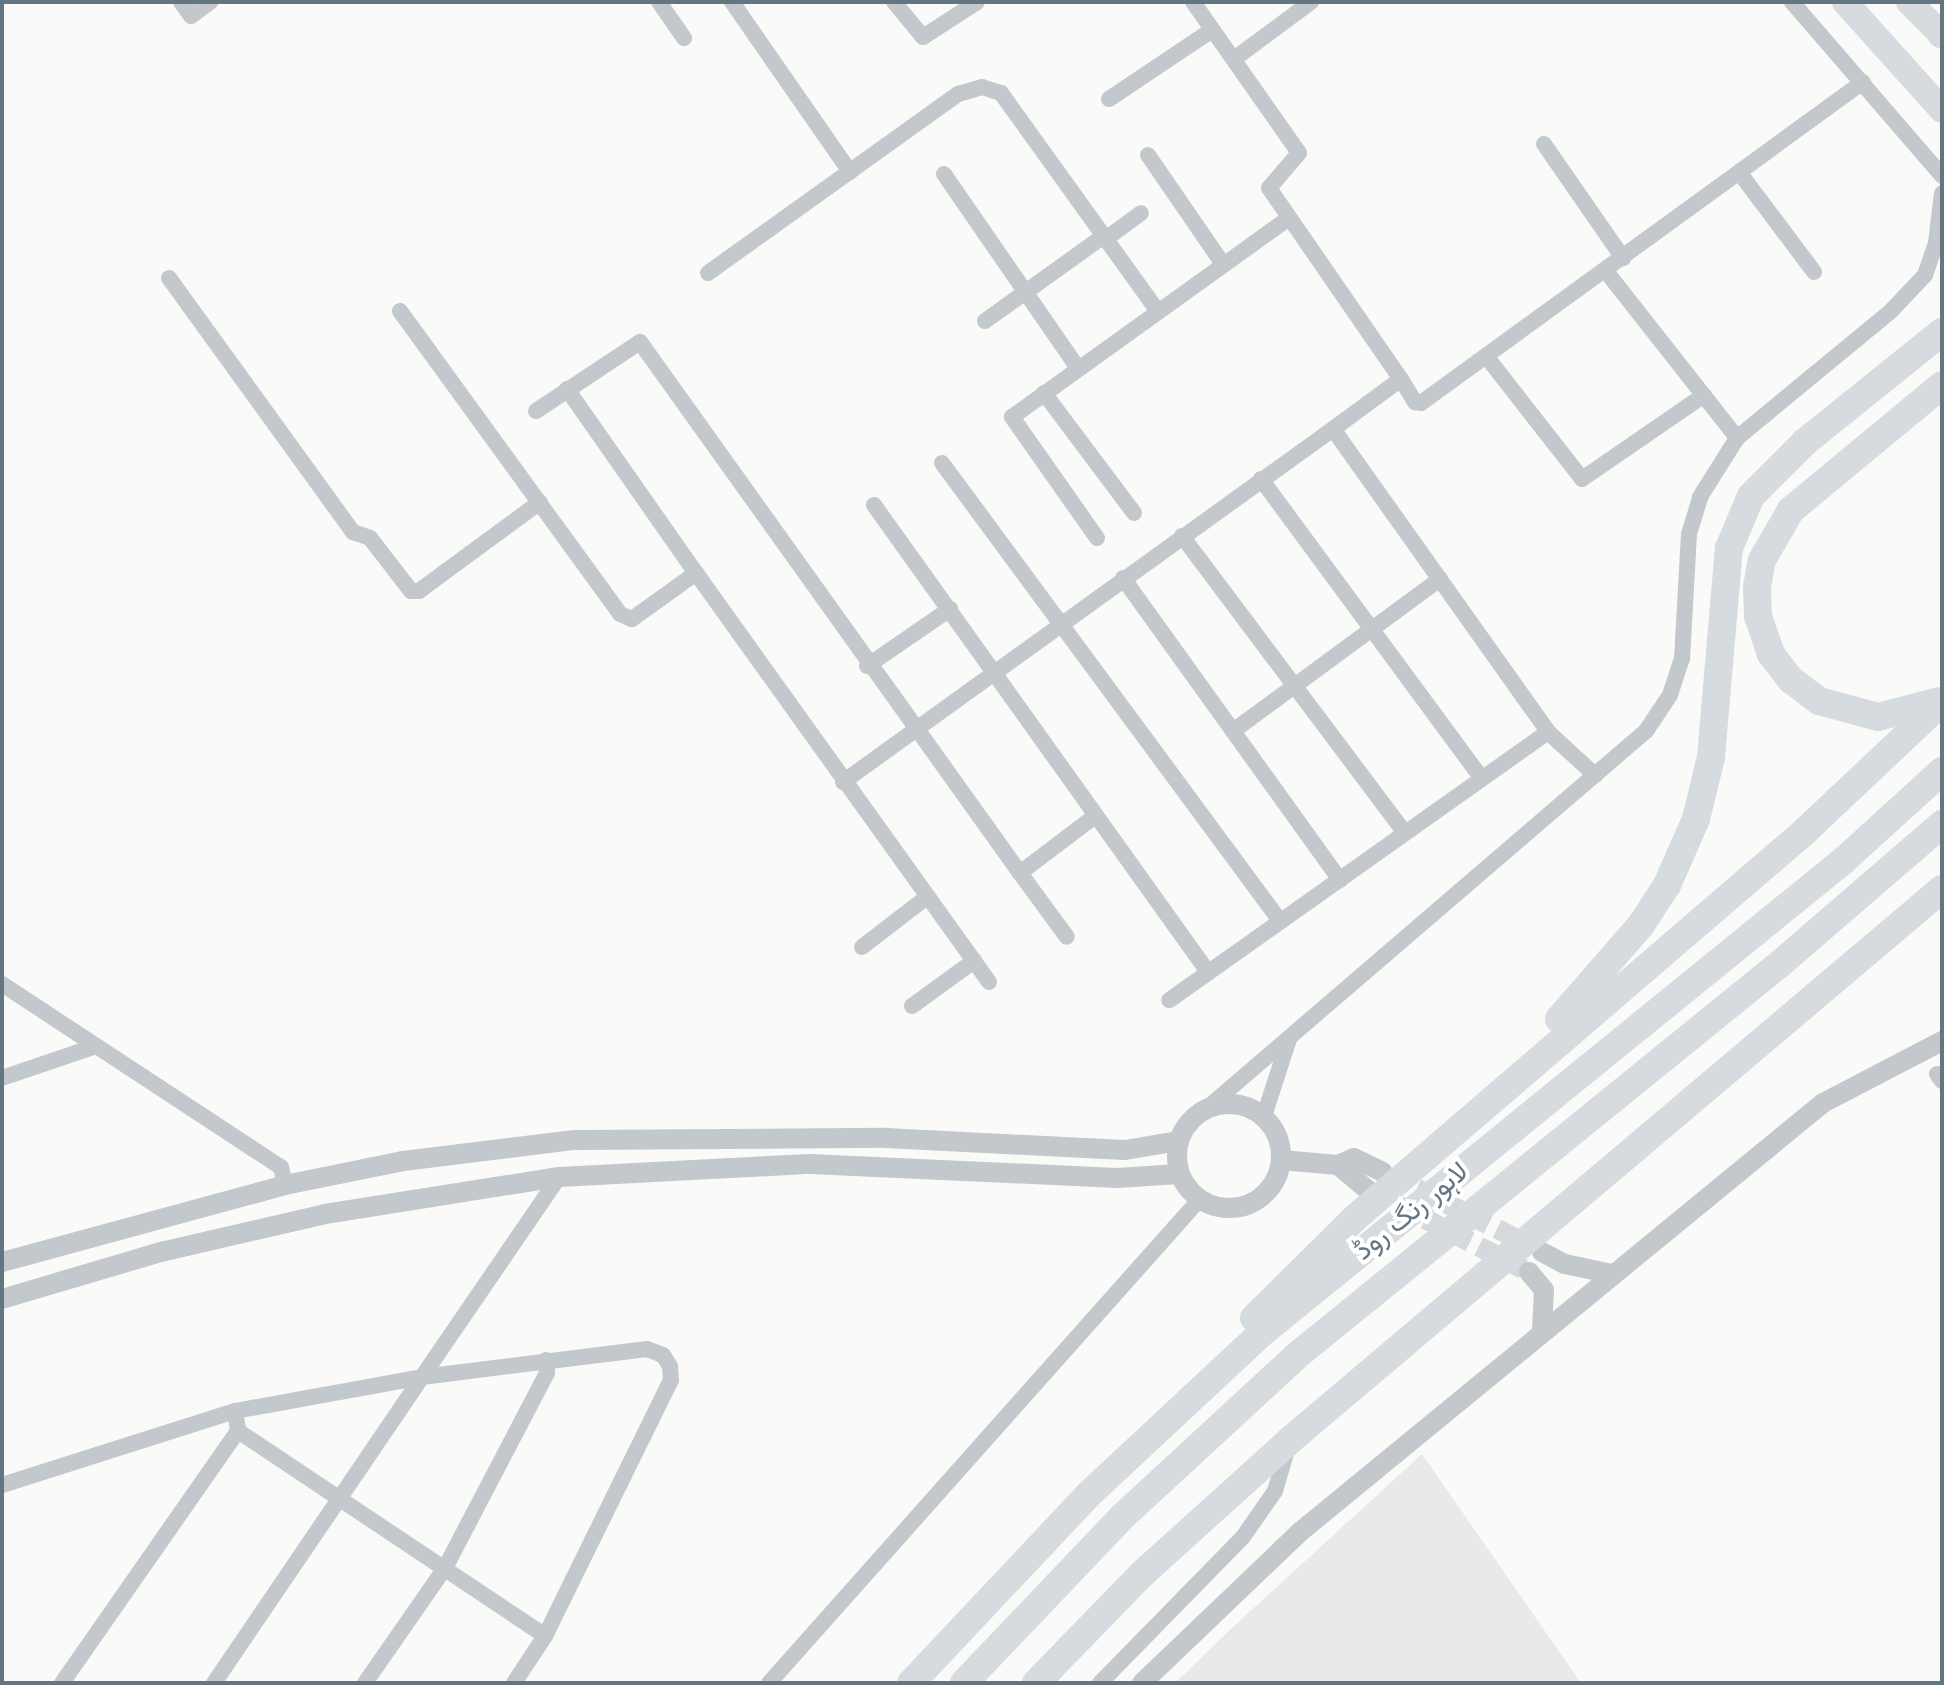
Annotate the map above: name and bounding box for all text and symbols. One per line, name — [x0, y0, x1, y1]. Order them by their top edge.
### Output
street label: لاہور رنگ روڈ — [1347, 1155, 1475, 1267]

